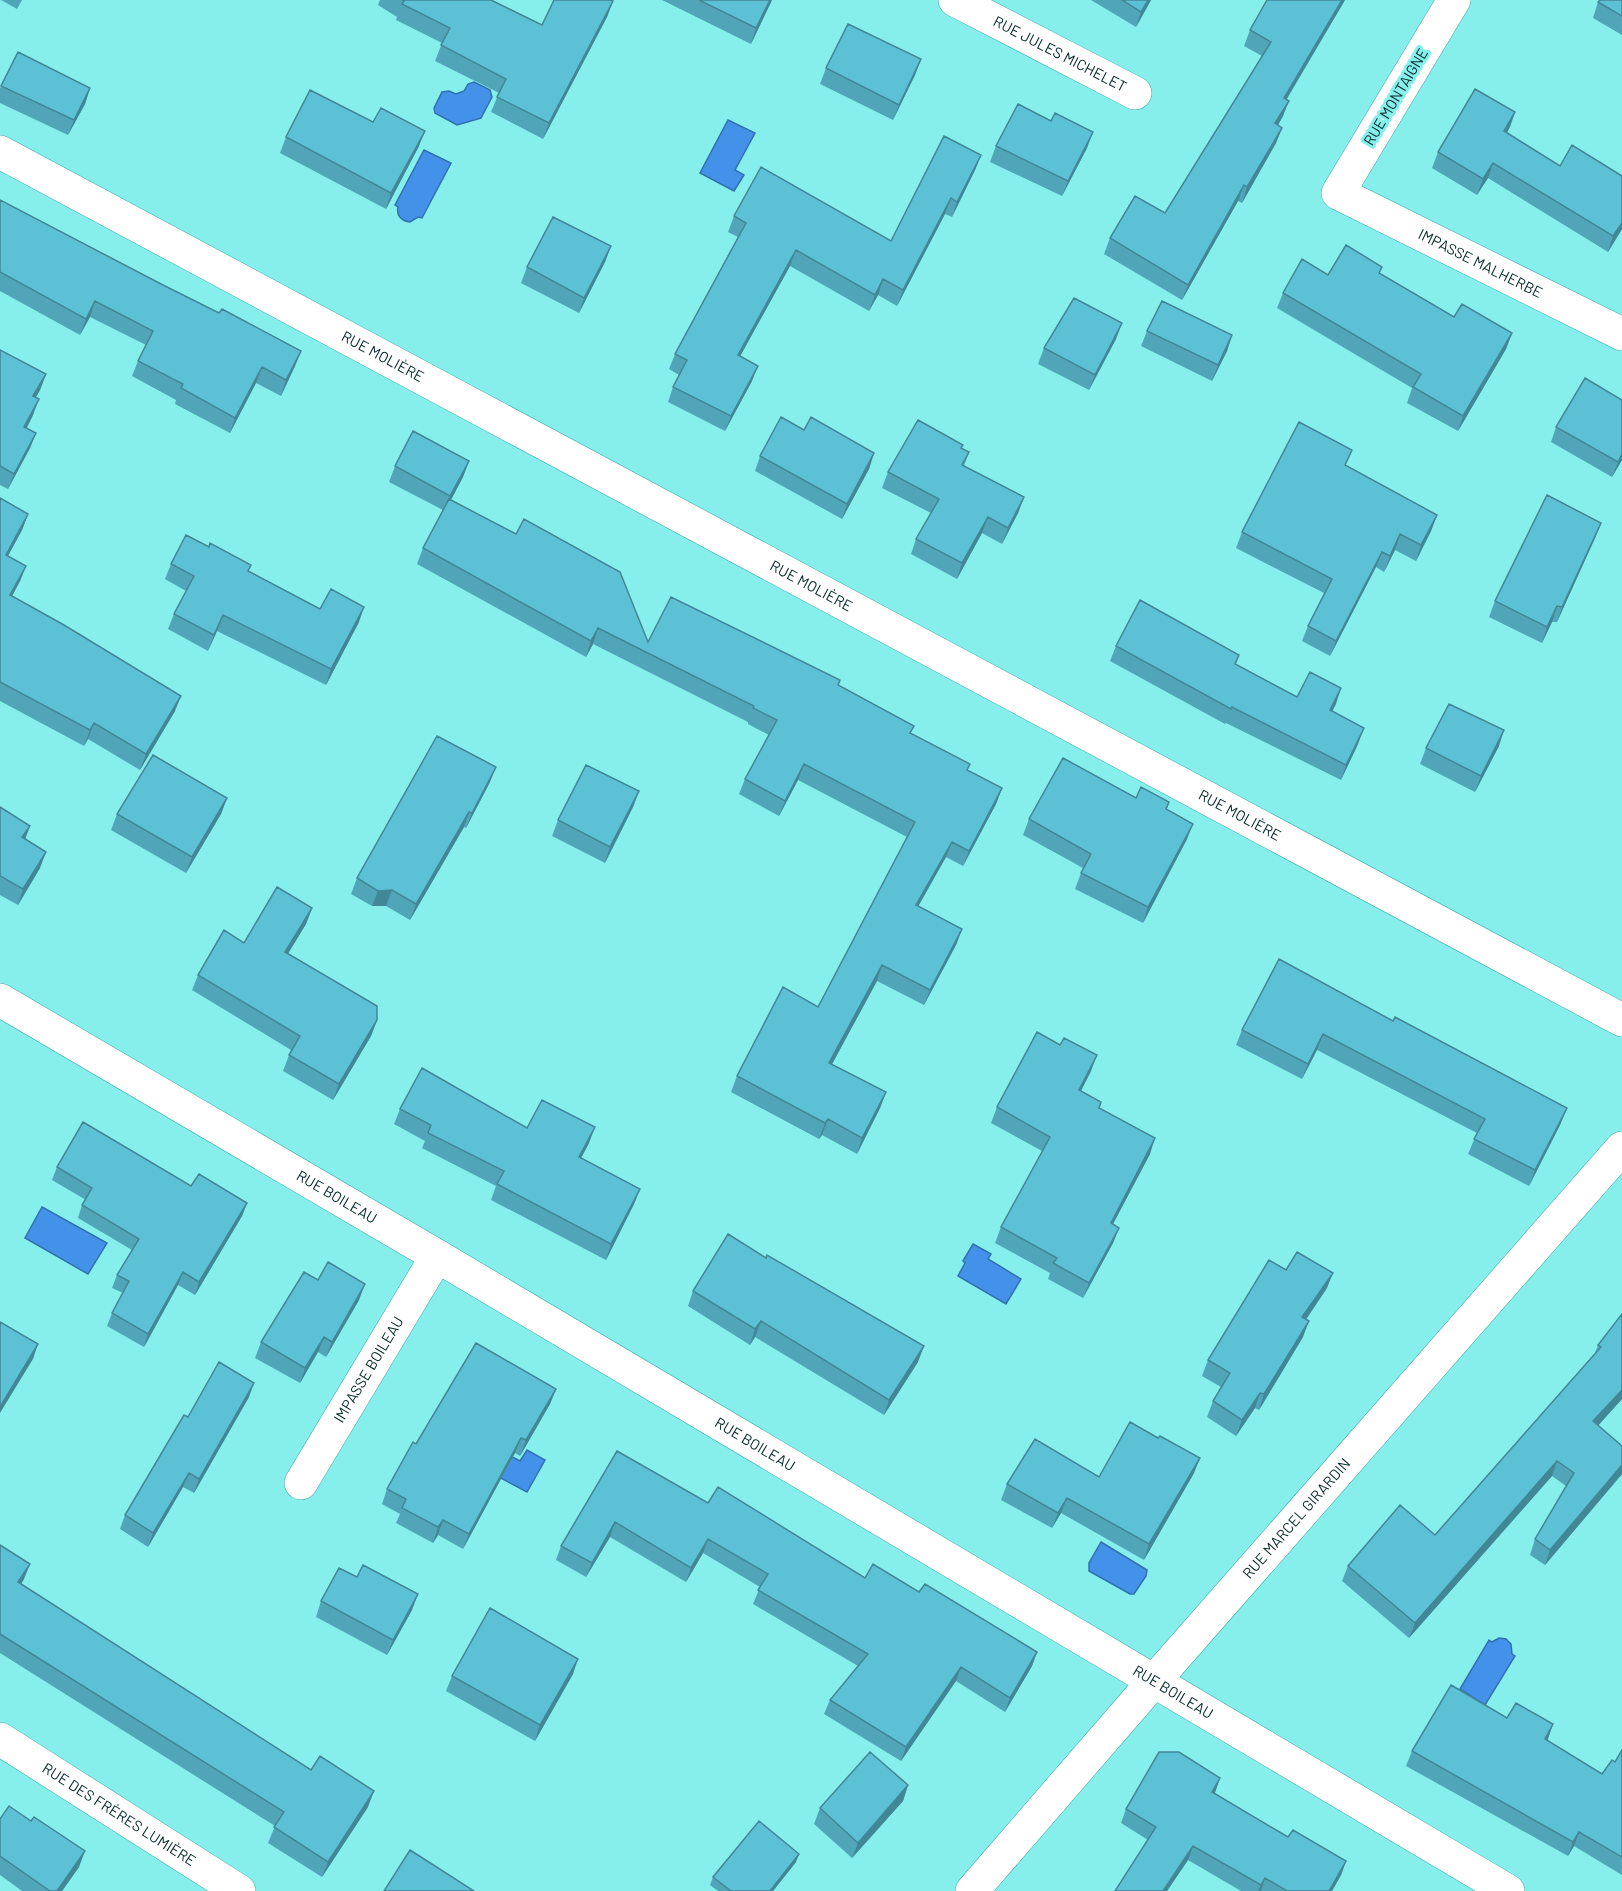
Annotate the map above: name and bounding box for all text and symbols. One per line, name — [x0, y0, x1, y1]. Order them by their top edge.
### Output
street label: RUE JULES MICHELET — [991, 11, 1130, 95]
street label: RUE MONTAIGNE — [1359, 45, 1431, 148]
street label: IMPASSE MALHERBE — [1416, 224, 1546, 301]
street label: RUE MOLIÈRE — [339, 327, 427, 385]
street label: RUE MOLIÈRE — [767, 556, 856, 615]
street label: RUE MOLIÈRE — [1196, 785, 1284, 844]
street label: RUE BOILEAU — [294, 1166, 380, 1227]
street label: IMPASSE BOILEAU — [329, 1313, 407, 1426]
street label: RUE BOILEAU — [712, 1413, 799, 1474]
street label: RUE MARCEL GIRARDIN — [1238, 1454, 1353, 1582]
street label: RUE BOILEAU — [1130, 1661, 1217, 1722]
street label: RUE DES FRÈRES LUMIÈRE — [39, 1758, 200, 1869]

